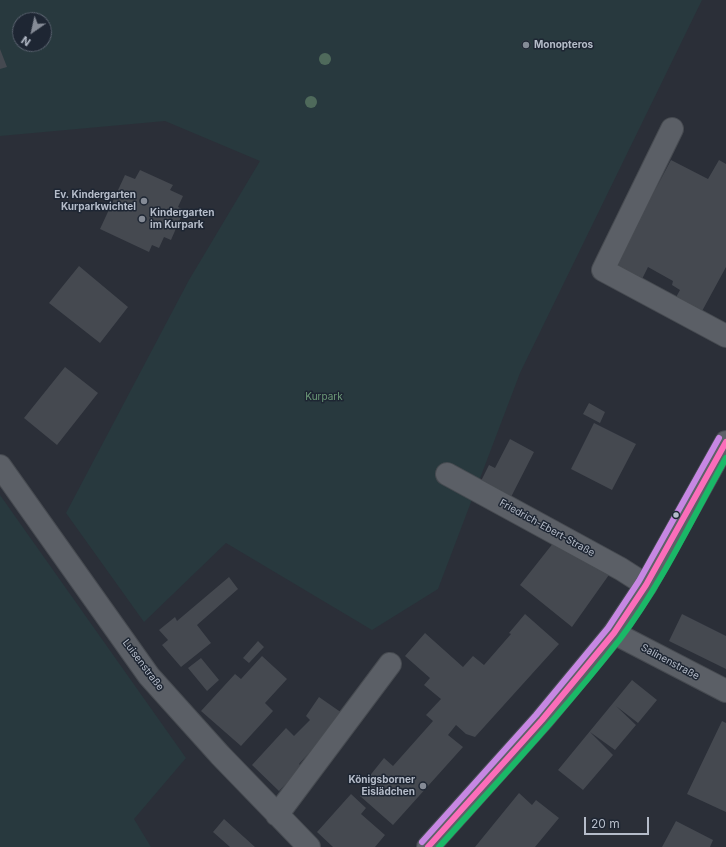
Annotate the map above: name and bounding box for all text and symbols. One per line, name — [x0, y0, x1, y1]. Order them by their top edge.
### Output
north arrow — [12, 12, 52, 52]
text: N — [18, 33, 33, 49]
place label: Monopteros — [534, 39, 593, 51]
marker: Monopteros — [521, 40, 531, 50]
place label: Ev. Kindergarten Kurparkwichtel — [54, 189, 136, 212]
marker: Ev. Kindergarten Kurparkwichtel — [139, 196, 149, 206]
place label: Kindergarten im Kurpark — [150, 207, 214, 230]
marker: Kindergarten im Kurpark — [137, 214, 147, 224]
park label: Kurpark — [305, 391, 343, 403]
street label: Friedrich-Ebert-Straße — [497, 497, 597, 559]
unlabelled marker — [671, 510, 681, 520]
street label: Luisenstraße — [120, 637, 166, 693]
street label: Salinenstraße — [639, 642, 701, 682]
place label: Königsborner Eislädchen — [348, 774, 415, 798]
marker: Königsborner Eislädchen — [418, 781, 428, 791]
scale bar — [586, 809, 651, 835]
text: 20 m — [591, 816, 620, 831]

